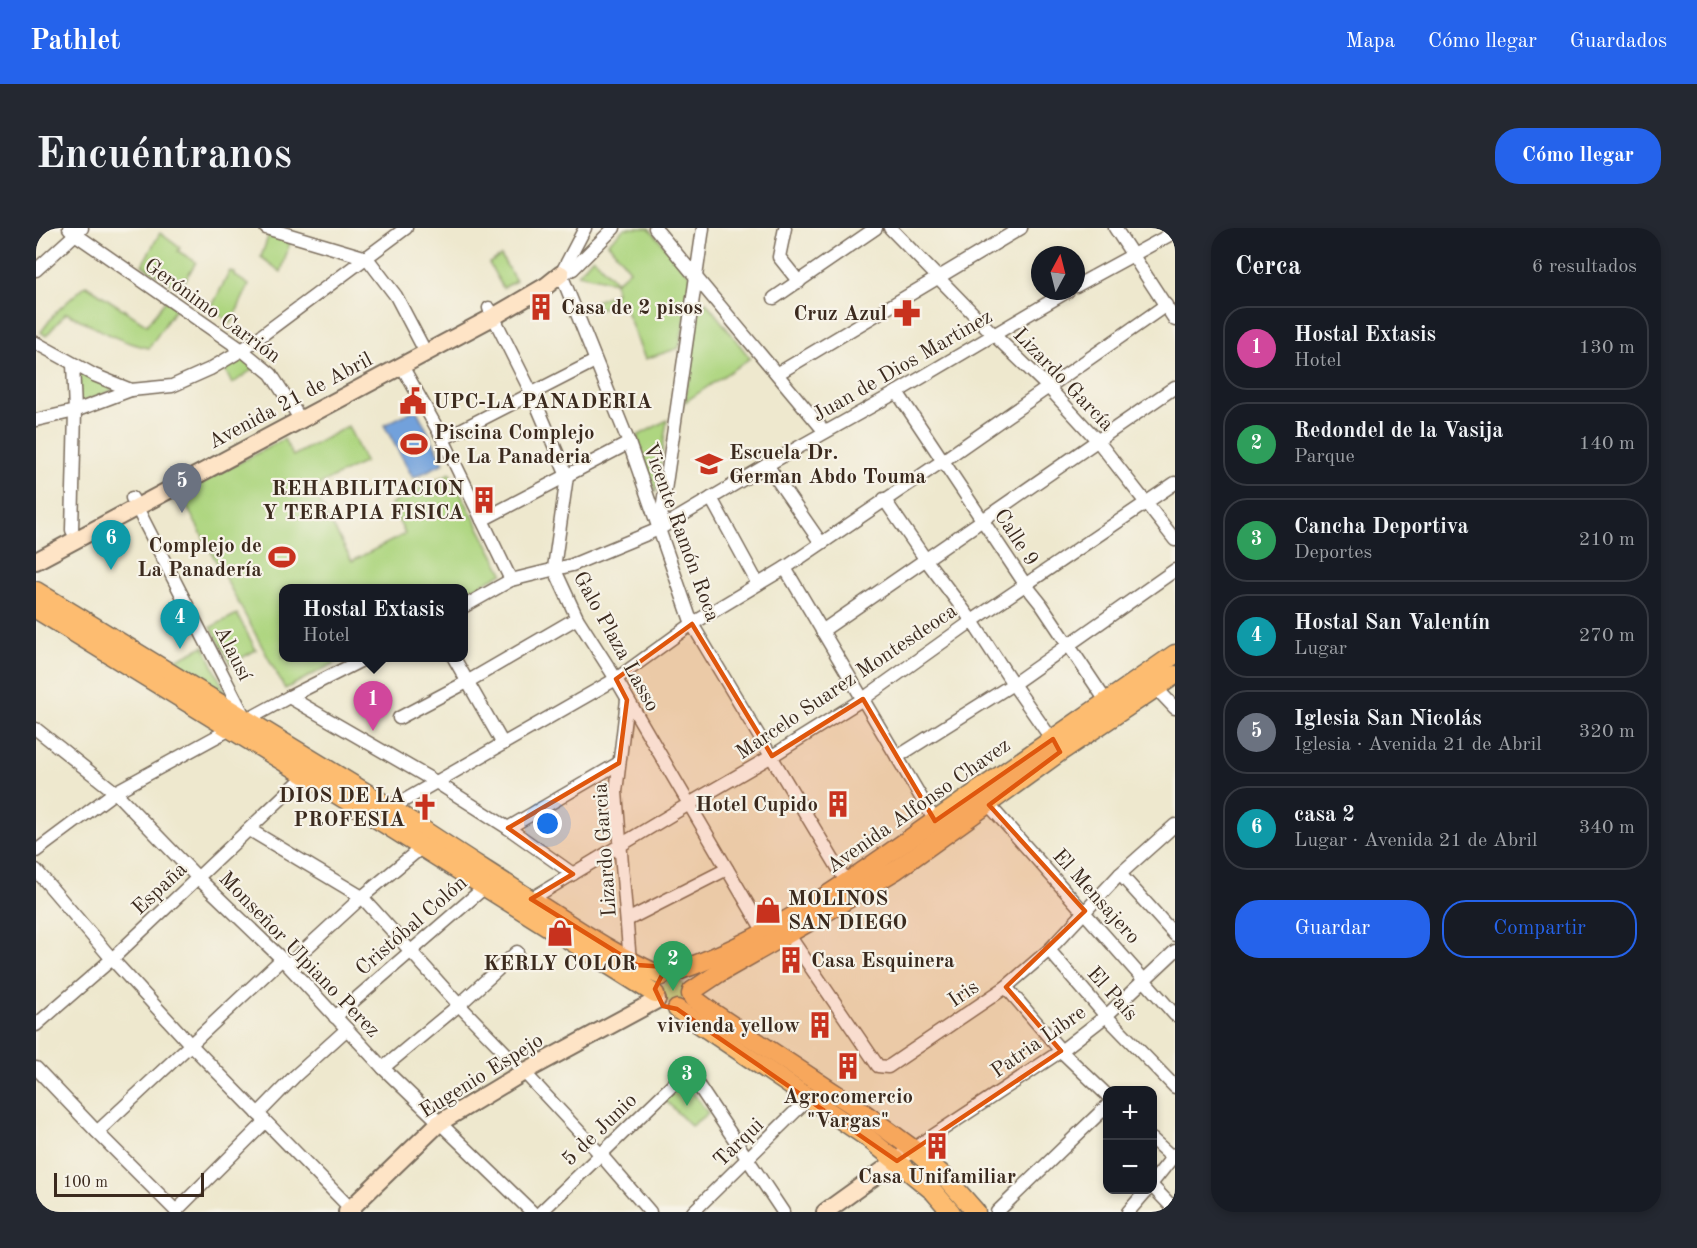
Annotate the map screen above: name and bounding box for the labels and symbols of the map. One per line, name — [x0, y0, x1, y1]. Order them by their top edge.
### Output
north arrow — [1031, 246, 1085, 300]
street label: Gerónimo Carrión — [140, 255, 284, 368]
building icon: Casa de 2 pisos — [526, 292, 556, 322]
place label: Casa de 2 pisos — [561, 298, 703, 319]
pharmacy icon: Cruz Azul — [892, 298, 922, 328]
place label: Cruz Azul — [793, 304, 887, 325]
street label: Juan de Dios Martinez — [809, 306, 996, 426]
street label: Lizardo García — [1009, 324, 1117, 436]
street label: Avenida 21 de Abril — [205, 349, 376, 453]
public building icon: UPC-LA PANADERIA — [398, 386, 428, 416]
place label: UPC-LA PANADERIA — [433, 392, 652, 413]
place label: Piscina Complejo De La Panaderia — [434, 423, 595, 468]
sports icon: Piscina Complejo De La Panaderia — [399, 429, 429, 459]
street label: Vicente Ramón Roca — [638, 440, 723, 625]
place label: Escuela Dr. German Abdo Touma — [729, 443, 926, 488]
school or university icon: Escuela Dr. German Abdo Touma — [694, 449, 724, 479]
pin: 5 — [162, 464, 202, 513]
place label: REHABILITACION Y TERAPIA FISICA — [262, 479, 464, 524]
building icon: REHABILITACION Y TERAPIA FISICA — [469, 485, 499, 515]
street label: Calle 9 — [990, 505, 1042, 570]
pin: 6 — [92, 520, 130, 570]
place label: Complejo de La Panadería — [137, 536, 262, 581]
sports icon: Complejo de La Panadería — [267, 542, 297, 572]
street label: Galo Plaza Lasso — [569, 568, 663, 715]
pin: 4 — [160, 600, 200, 649]
street label: Marcelo Suarez Montesdeoca — [733, 600, 961, 764]
street label: Alausí — [210, 623, 255, 685]
pin: 1 — [354, 682, 392, 731]
street label: Avenida Alfonso Chavez — [823, 735, 1014, 878]
street label: Lizardo Garcia — [590, 782, 621, 918]
place label: DIOS DE LA PROFESIA — [279, 786, 405, 831]
building icon: Hotel Cupido — [823, 789, 853, 819]
church icon: DIOS DE LA PROFESIA — [410, 792, 440, 822]
place label: Hotel Cupido — [695, 795, 818, 816]
your location — [533, 809, 562, 838]
street label: El Mensajero — [1048, 846, 1144, 948]
street label: España — [129, 859, 192, 919]
street label: Monseñor Ulpiano Perez — [214, 868, 383, 1042]
street label: Cristóbal Colón — [352, 872, 472, 980]
place label: MOLINOS SAN DIEGO — [788, 889, 907, 934]
shop icon: MOLINOS SAN DIEGO — [753, 895, 783, 925]
shop icon: KERLY COLOR — [545, 918, 575, 948]
pin: 2 — [654, 942, 692, 991]
building icon: Casa Esquinera — [776, 945, 806, 975]
place label: Casa Esquinera — [811, 951, 955, 972]
place label: KERLY COLOR — [483, 954, 637, 975]
street label: El País — [1082, 963, 1141, 1025]
street label: Iris — [945, 977, 983, 1012]
street label: Patria Libre — [988, 1002, 1090, 1082]
building icon: vivienda yellow — [805, 1010, 835, 1040]
place label: vivienda yellow — [656, 1016, 800, 1037]
street label: Eugenio Espejo — [416, 1030, 547, 1123]
building icon: Agrocomercio "Vargas" — [833, 1051, 863, 1081]
pin: 3 — [668, 1056, 706, 1106]
place label: Agrocomercio "Vargas" — [783, 1087, 913, 1132]
street label: 5 de Junio — [559, 1090, 641, 1170]
street label: Tarqui — [710, 1115, 768, 1172]
building icon: Casa Unifamiliar — [922, 1131, 952, 1161]
place label: Casa Unifamiliar — [858, 1167, 1016, 1188]
scale bar — [54, 1170, 204, 1198]

